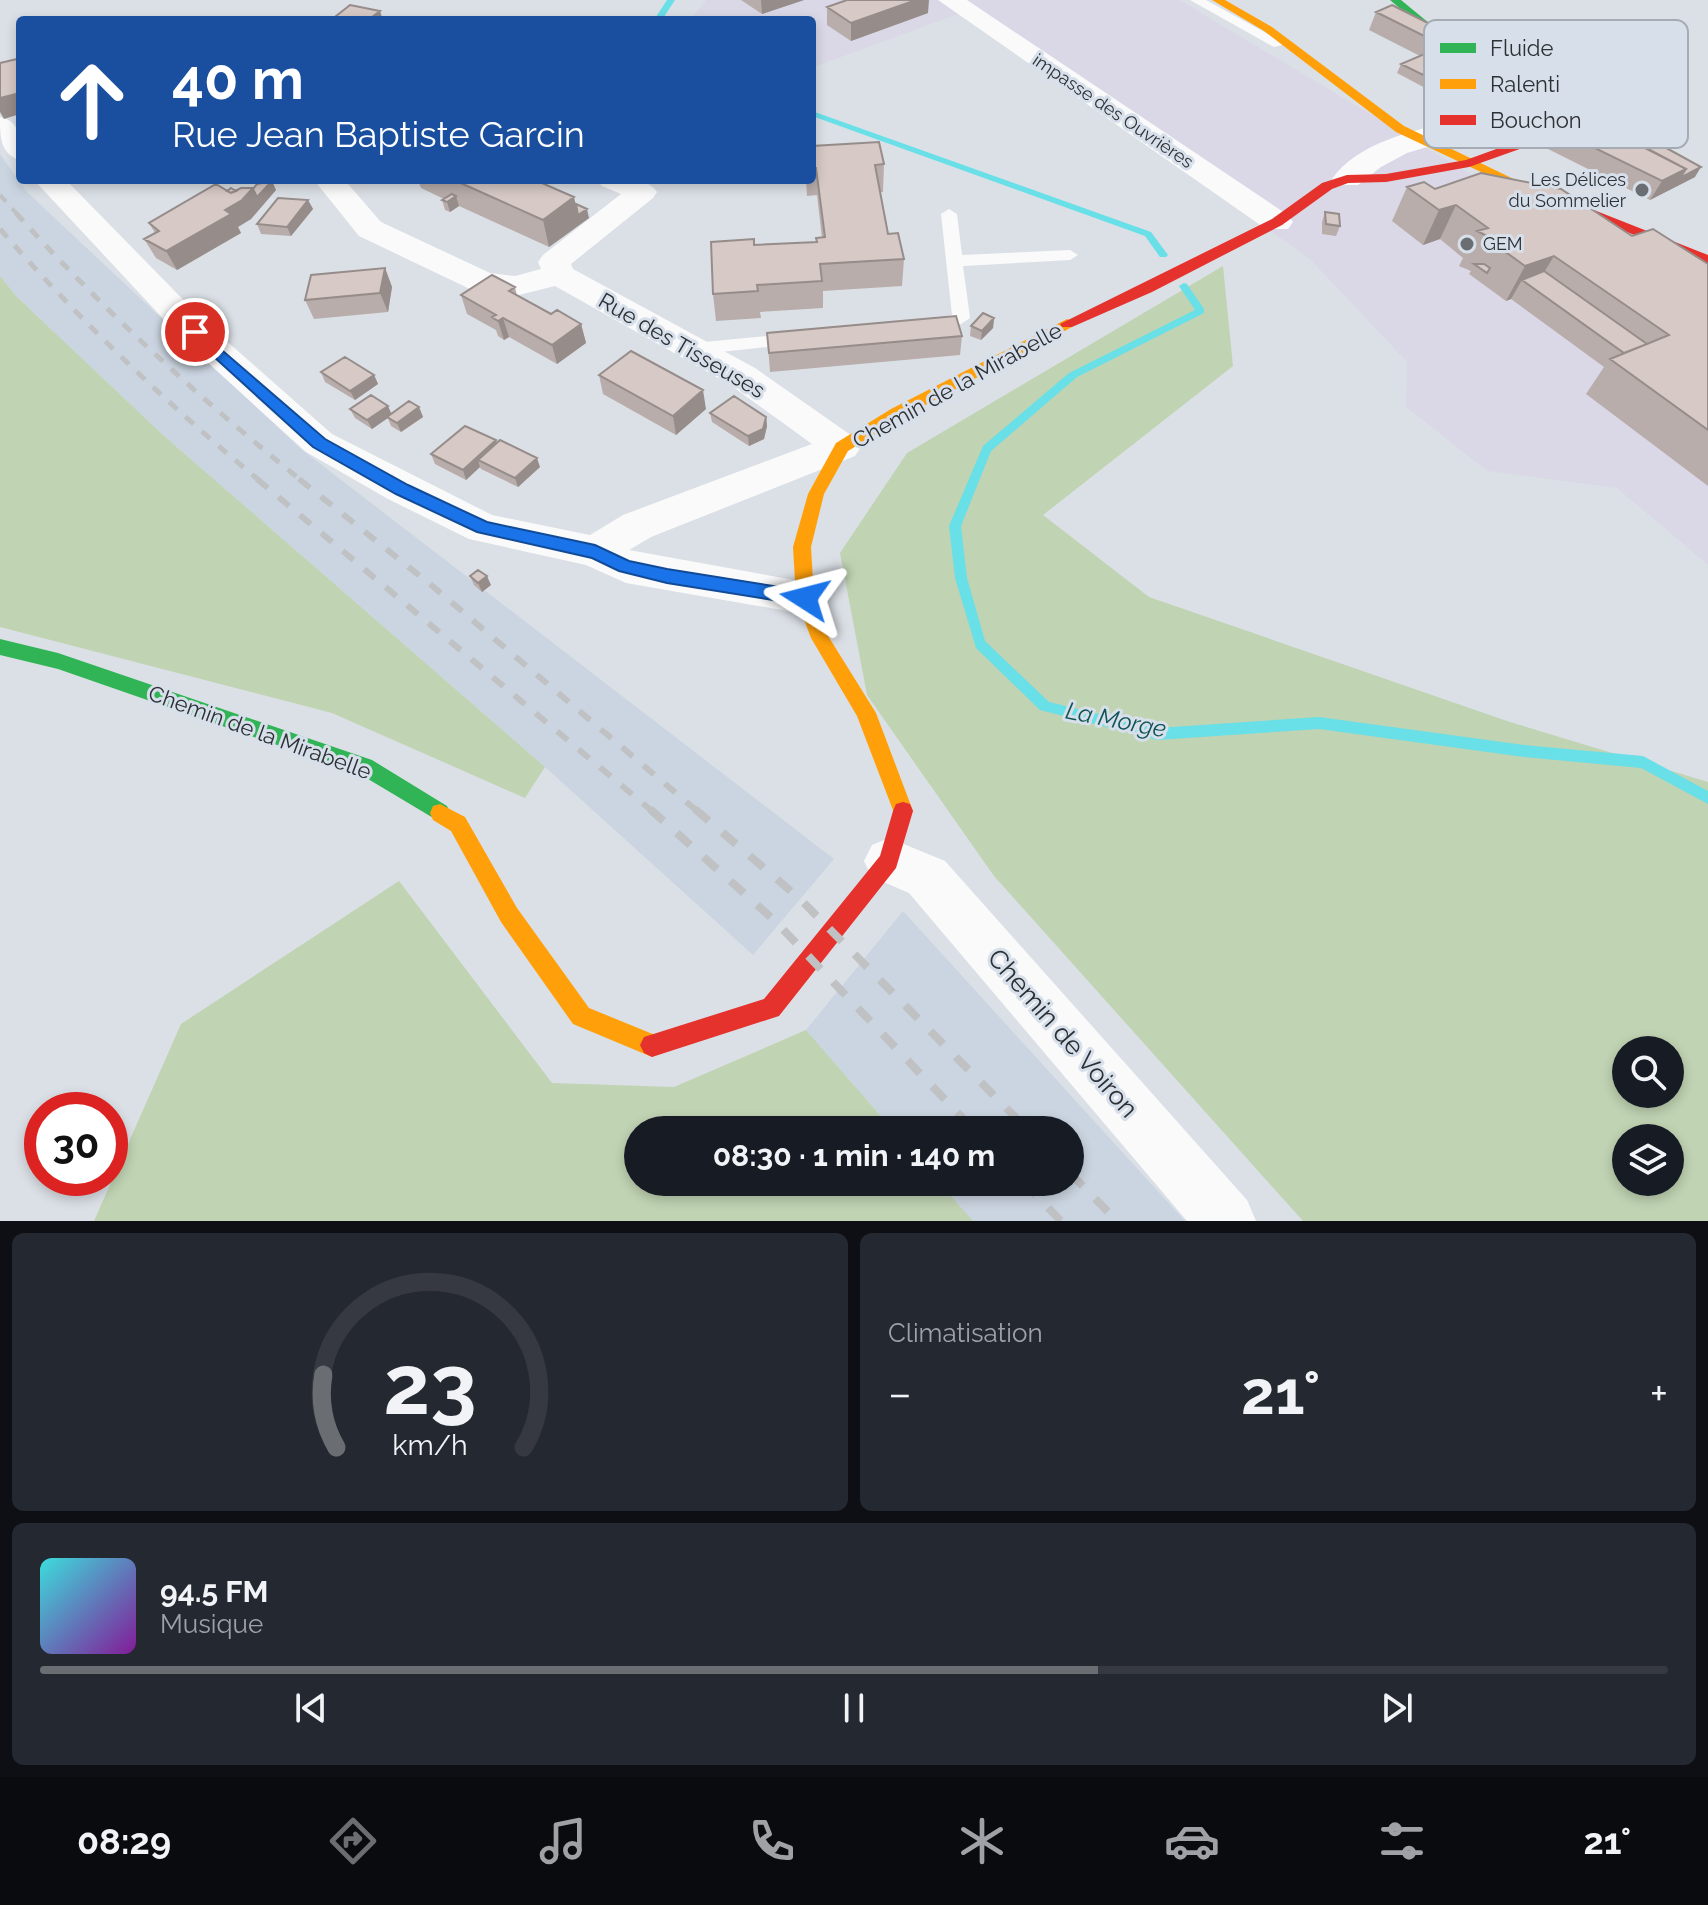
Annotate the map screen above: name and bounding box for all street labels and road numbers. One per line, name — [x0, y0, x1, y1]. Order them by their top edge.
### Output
street label: impasse des Ouvrières — [1029, 49, 1198, 172]
street label: Rue des Tisseuses — [594, 287, 770, 403]
street label: Chemin de la Mirabelle — [848, 317, 1066, 453]
street label: Chemin de la Mirabelle — [145, 680, 375, 784]
street label: Chemin de Voiron — [982, 943, 1144, 1123]

